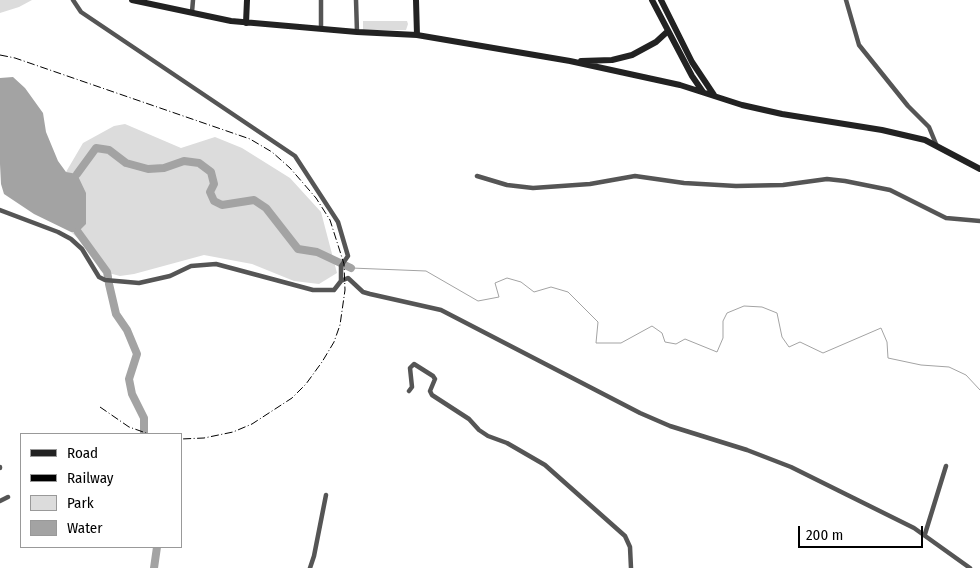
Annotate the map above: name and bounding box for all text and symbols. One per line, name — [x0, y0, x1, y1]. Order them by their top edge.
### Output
legend — [20, 433, 182, 548]
text: Road — [67, 444, 98, 462]
text: Railway — [67, 469, 114, 487]
text: Park — [67, 494, 94, 512]
scale bar — [800, 516, 925, 548]
text: Water — [67, 519, 102, 537]
text: 200 m — [806, 526, 843, 544]

